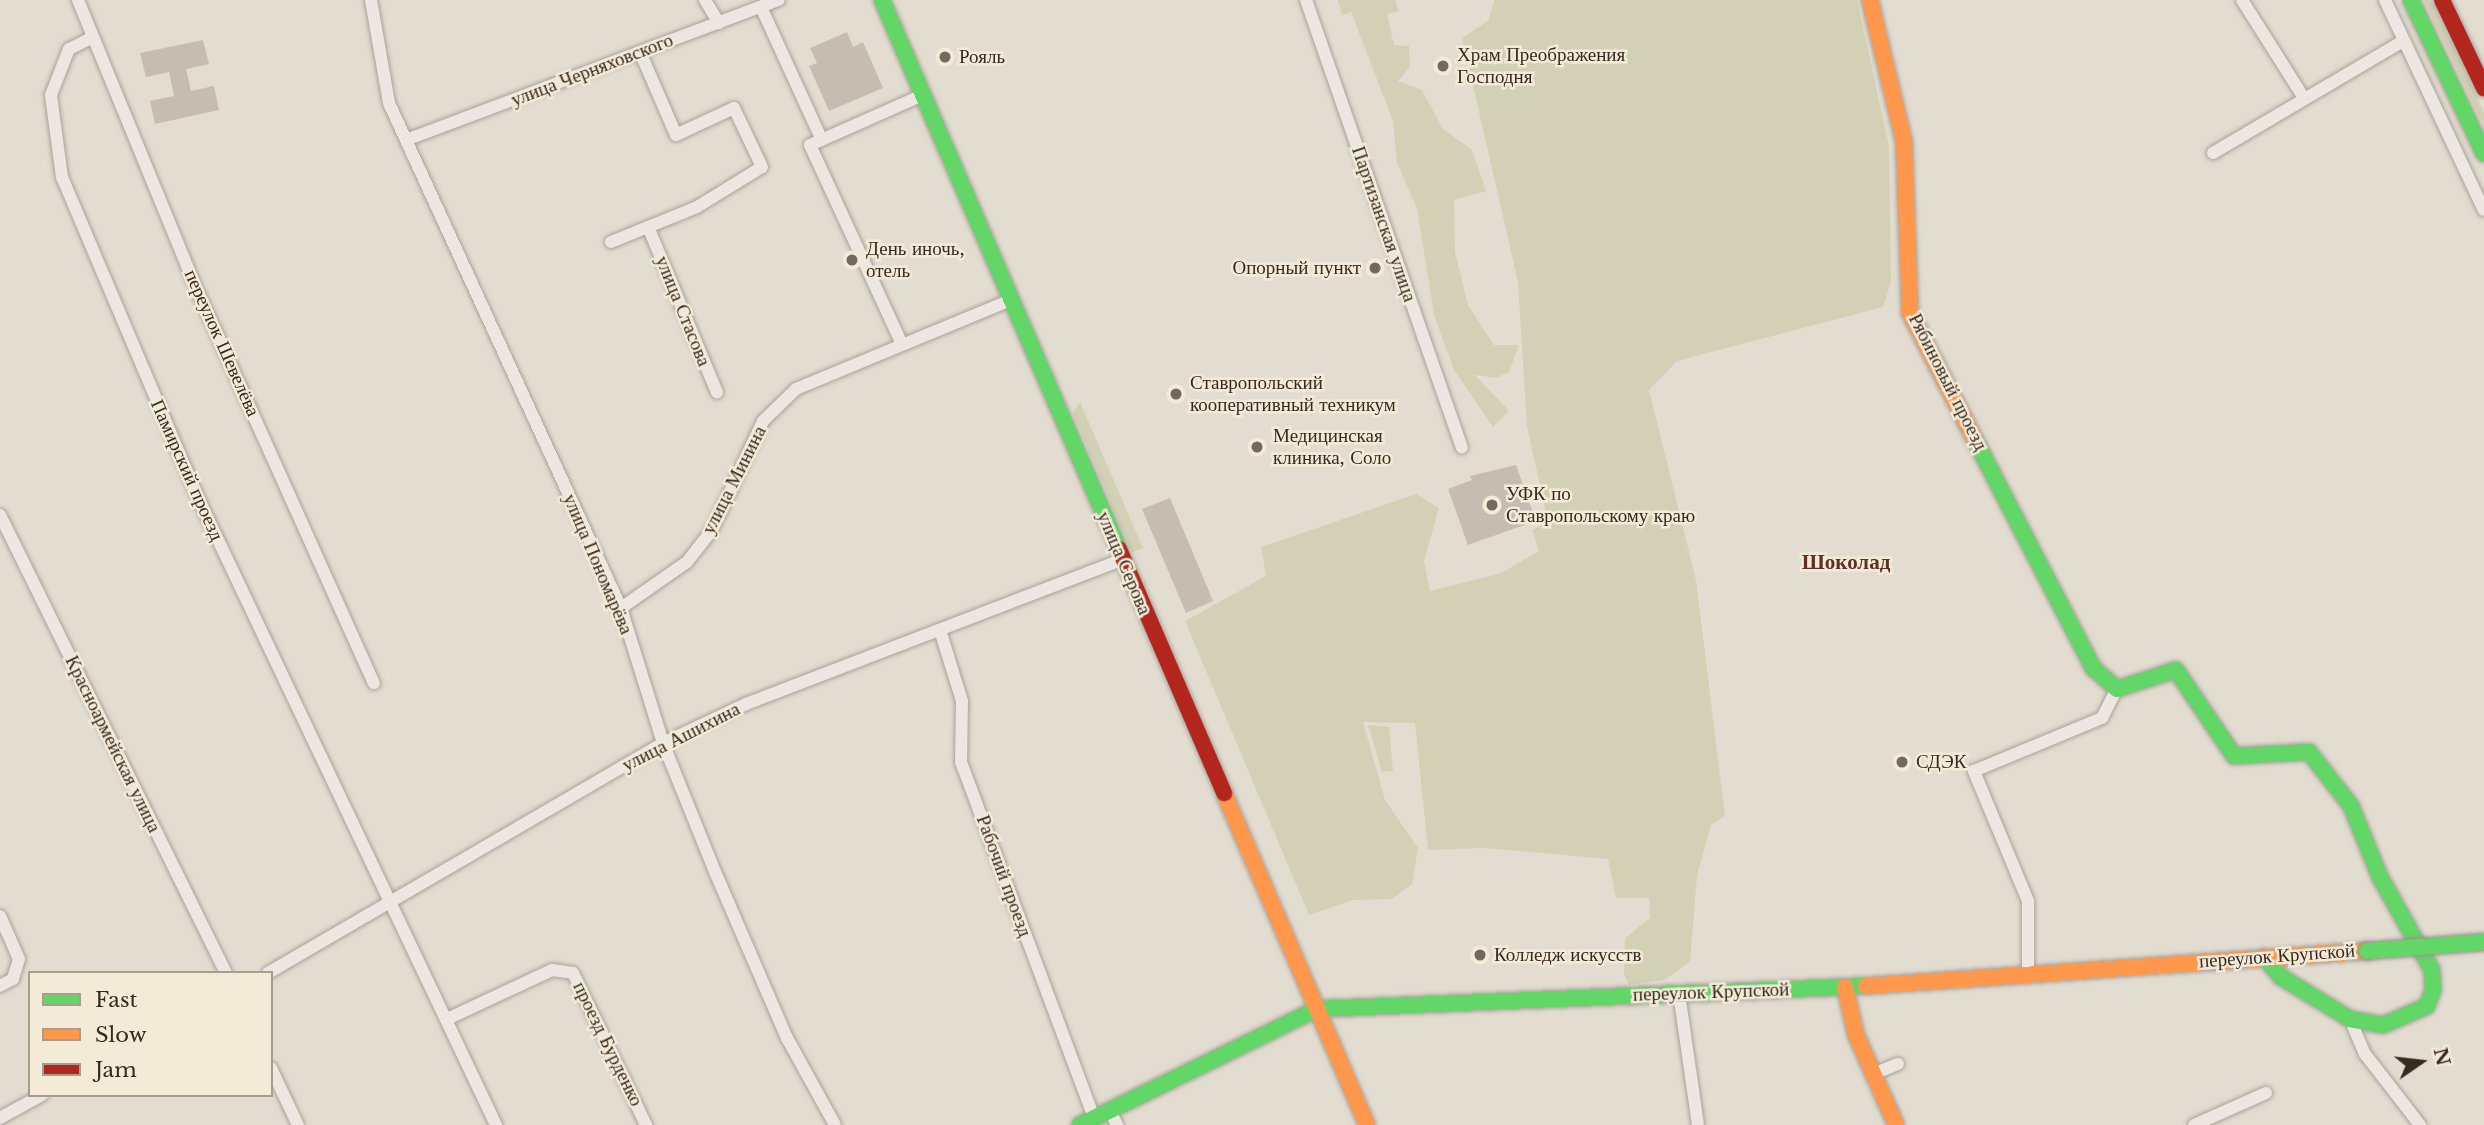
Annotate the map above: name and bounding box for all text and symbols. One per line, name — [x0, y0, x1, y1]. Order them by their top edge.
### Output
street label: улица Черняховского — [508, 29, 676, 111]
place label: Храм Преображения Господня — [1457, 44, 1625, 88]
place label: Рояль — [959, 46, 1005, 68]
marker: Рояль — [937, 49, 953, 65]
marker: Храм Преображения Господня — [1435, 58, 1451, 74]
street label: Партизанская улица — [1347, 143, 1421, 305]
place label: День иночь, отель — [866, 238, 965, 282]
marker: День иночь, отель — [844, 252, 860, 268]
street label: улица Стасова — [651, 253, 715, 369]
place label: Опорный пункт — [1232, 257, 1361, 279]
marker: Опорный пункт — [1367, 260, 1383, 276]
street label: переулок Шевелёва — [179, 266, 265, 420]
street label: Рябиновый проезд — [1904, 310, 1992, 454]
place label: Ставропольский кооперативный техникум — [1190, 372, 1396, 416]
marker: Ставропольский кооперативный техникум — [1168, 386, 1184, 402]
street label: Памирский проезд — [146, 396, 228, 544]
street label: улица Минина — [697, 422, 771, 538]
place label: Медицинская клиника, Соло — [1273, 425, 1391, 469]
marker: Медицинская клиника, Соло — [1247, 437, 1267, 457]
place label: УФК по Ставропольскому краю — [1506, 483, 1695, 527]
street label: улица Пономарёва — [558, 490, 638, 638]
marker: УФК по Ставропольскому краю — [1484, 497, 1500, 513]
street label: улица Серова — [1092, 508, 1156, 618]
district label: Шоколад — [1802, 549, 1890, 575]
street label: Красноармейская улица — [60, 652, 166, 836]
street label: улица Ашихина — [618, 698, 744, 776]
place label: СДЭК — [1916, 751, 1966, 773]
marker: СДЭК — [1894, 754, 1910, 770]
street label: Рабочий проезд — [971, 812, 1037, 940]
street label: переулок Крупской — [2198, 939, 2356, 973]
place label: Колледж искусств — [1494, 944, 1642, 966]
marker: Колледж искусств — [1472, 947, 1488, 963]
legend — [28, 971, 273, 1097]
street label: проезд Бурденко — [568, 978, 648, 1110]
street label: переулок Крупской — [1632, 978, 1790, 1006]
text: Fast — [95, 987, 137, 1013]
text: Slow — [95, 1022, 147, 1048]
north arrow — [2386, 1027, 2456, 1097]
text: N — [2429, 1045, 2455, 1068]
text: Jam — [95, 1057, 137, 1083]

